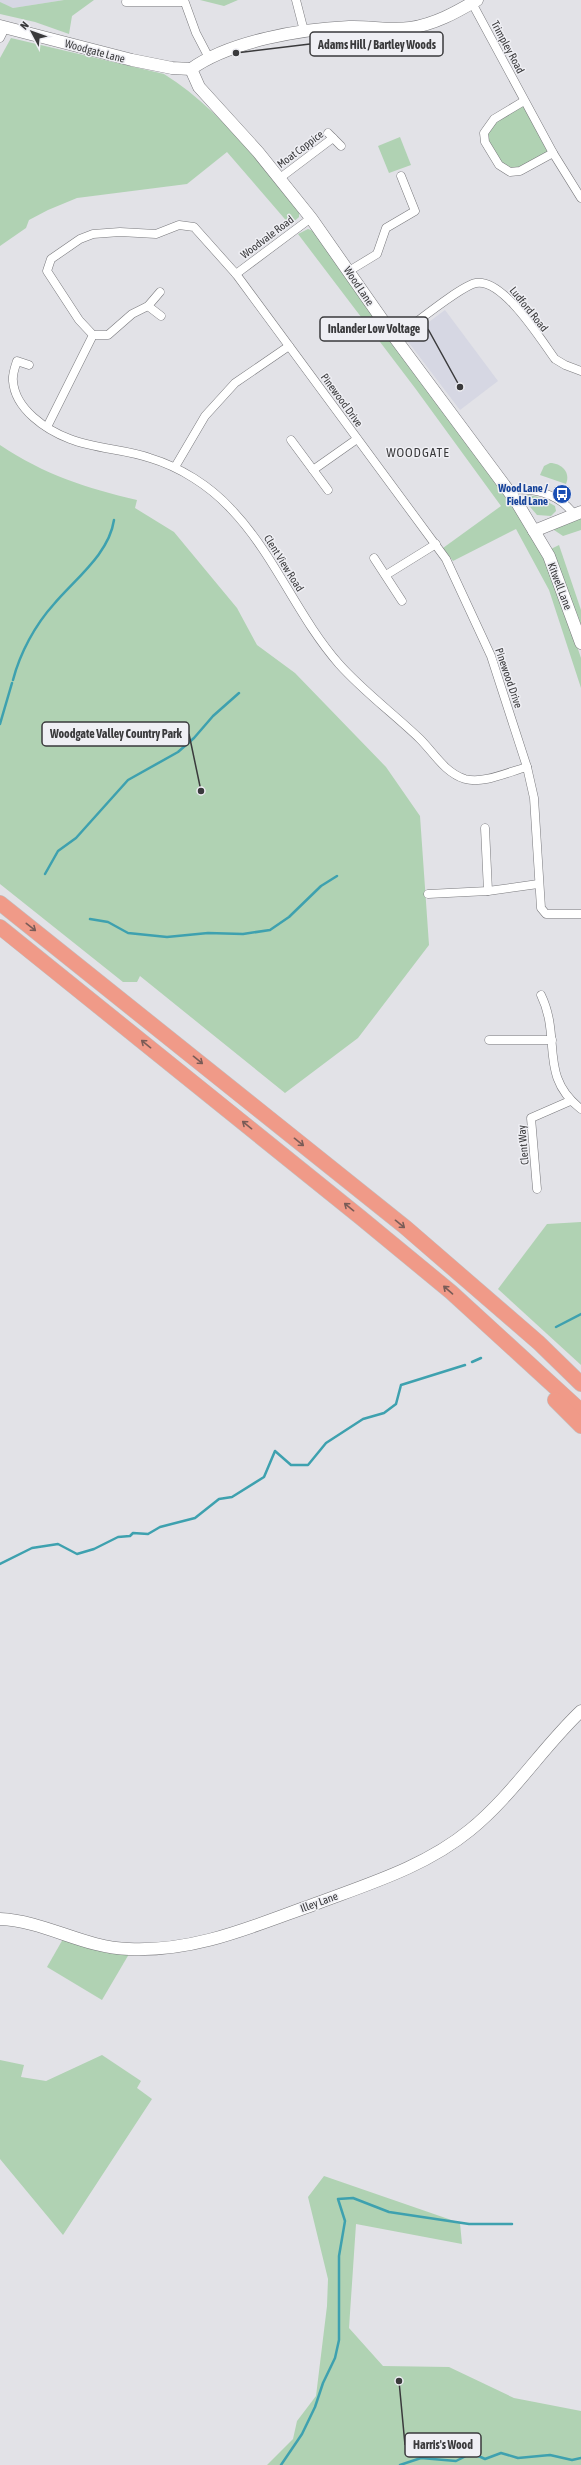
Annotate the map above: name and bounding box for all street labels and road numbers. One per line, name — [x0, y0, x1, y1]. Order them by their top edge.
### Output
street label: Trimpley Road — [489, 19, 527, 75]
street label: Woodgate Lane — [63, 37, 127, 65]
street label: Moat Coppice — [275, 128, 325, 170]
street label: Woodvale Road — [238, 213, 296, 261]
street label: Wood Lane — [342, 264, 376, 308]
street label: Ludford Road — [507, 284, 551, 334]
street label: Pinewood Drive — [319, 371, 365, 429]
street label: Clent View Road — [262, 532, 306, 594]
street label: Kitwell Lane — [546, 561, 574, 611]
street label: Pinewood Drive — [493, 646, 525, 710]
street label: Clent Way — [515, 1124, 531, 1165]
street label: Illey Lane — [299, 1890, 339, 1914]

